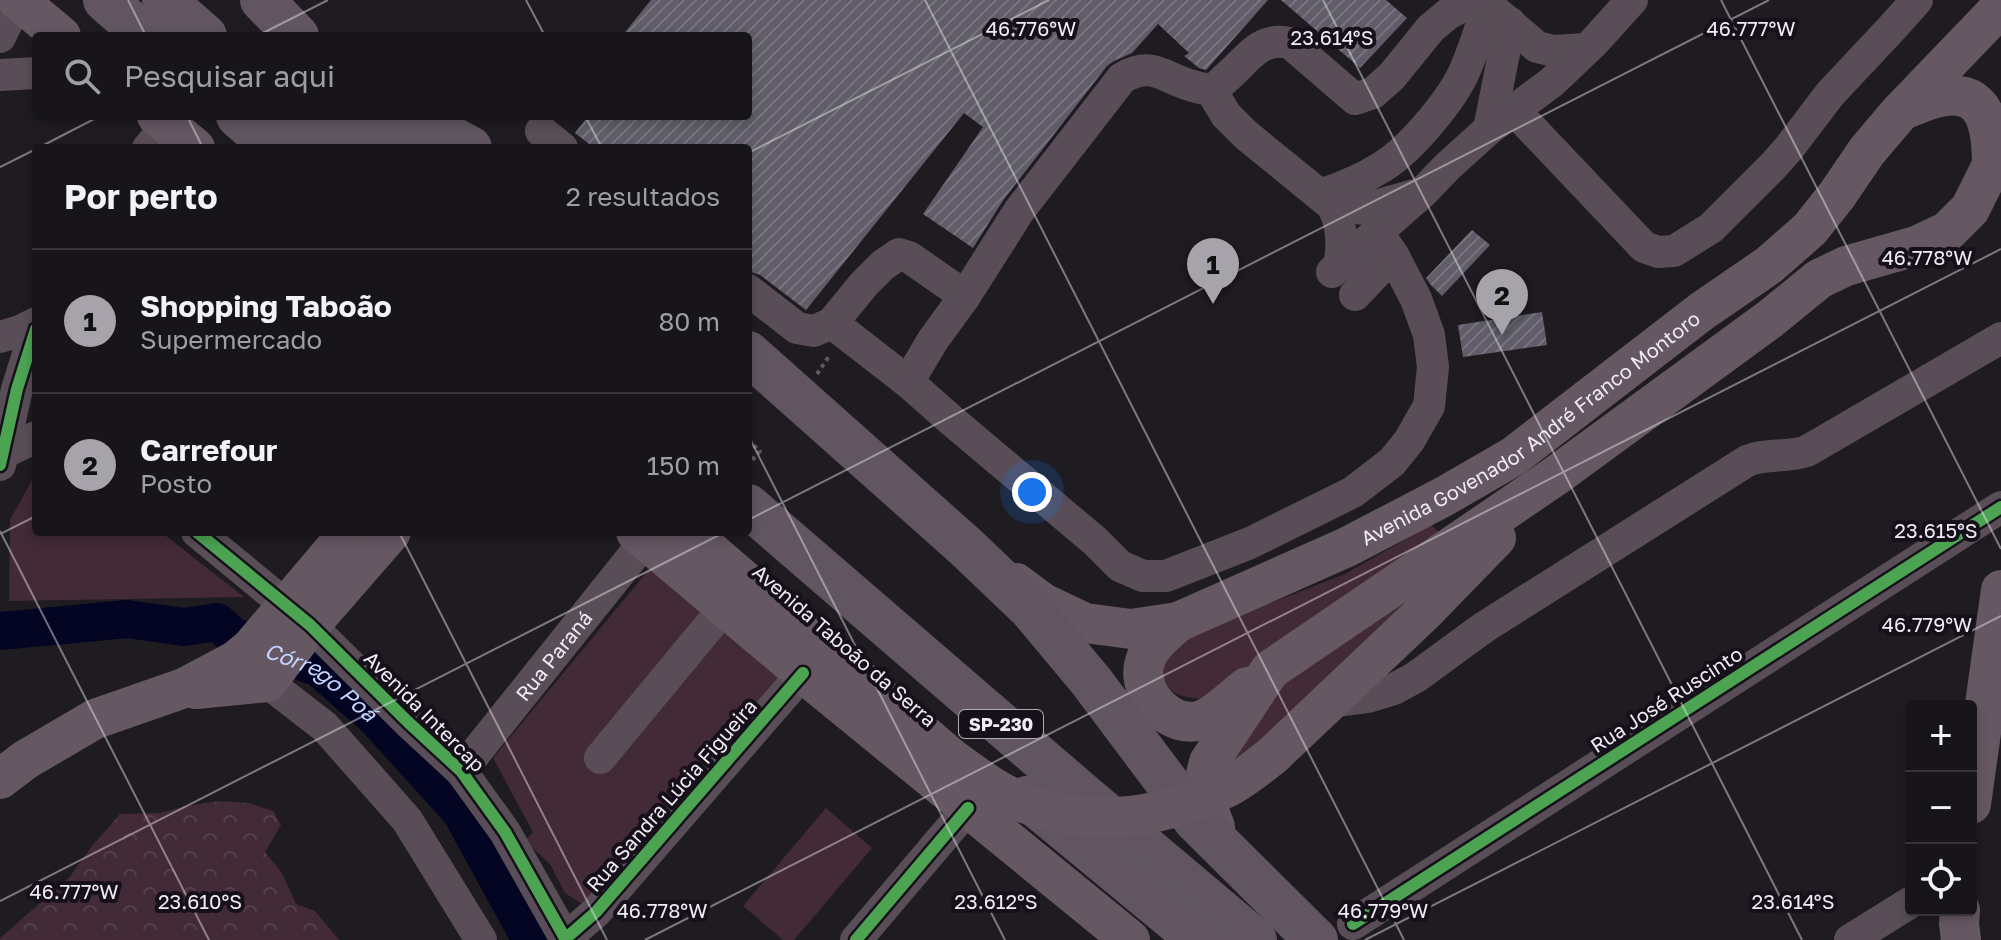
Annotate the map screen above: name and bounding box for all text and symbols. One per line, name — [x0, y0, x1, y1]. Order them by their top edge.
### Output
text: 46.776°W — [986, 16, 1076, 40]
text: 46.777°W — [1706, 16, 1796, 40]
text: 23.614°S — [1291, 25, 1373, 49]
search box — [32, 32, 752, 120]
icon: search — [60, 54, 104, 98]
text: Pesquisar aqui — [124, 58, 335, 94]
text: Por perto — [64, 176, 218, 216]
text: 2 resultados — [566, 181, 720, 212]
pin: 1 — [1187, 238, 1239, 304]
text: 46.778°W — [1882, 245, 1972, 269]
pin: 2 — [1476, 269, 1528, 335]
text: Shopping Taboão — [140, 288, 392, 324]
street label: Avenida Govenador André Franco Montoro — [1357, 305, 1704, 550]
text: 1 — [83, 306, 97, 337]
text: 80 m — [659, 306, 720, 337]
text: Supermercado — [140, 324, 322, 355]
text: Carrefour — [140, 432, 278, 468]
text: 2 — [82, 450, 98, 481]
text: 150 m — [647, 450, 720, 481]
text: Posto — [140, 468, 212, 499]
your location — [1012, 472, 1052, 512]
text: 23.615°S — [1894, 518, 1978, 542]
street label: Avenida Taboão da Serra — [748, 559, 942, 731]
street label: Rua Paraná — [510, 606, 597, 705]
text: 46.779°W — [1882, 612, 1972, 636]
water label: Córrego Poá — [261, 636, 385, 728]
street label: Rua José Ruscinto — [1586, 641, 1746, 757]
street label: Avenida Intercap — [360, 646, 490, 776]
street label: Rua Sandra Lúcia Figueira — [581, 694, 761, 896]
map controls — [1905, 700, 1977, 916]
button: + — [1905, 700, 1977, 772]
road number: SP-230 — [959, 710, 1043, 738]
button: − — [1905, 772, 1977, 844]
button: locate — [1905, 844, 1977, 916]
text: 46.777°W — [29, 879, 119, 903]
text: 23.610°S — [158, 889, 242, 913]
text: 23.612°S — [954, 889, 1038, 913]
text: 23.614°S — [1752, 889, 1834, 913]
text: 46.778°W — [617, 898, 707, 922]
text: 46.779°W — [1338, 898, 1428, 922]

